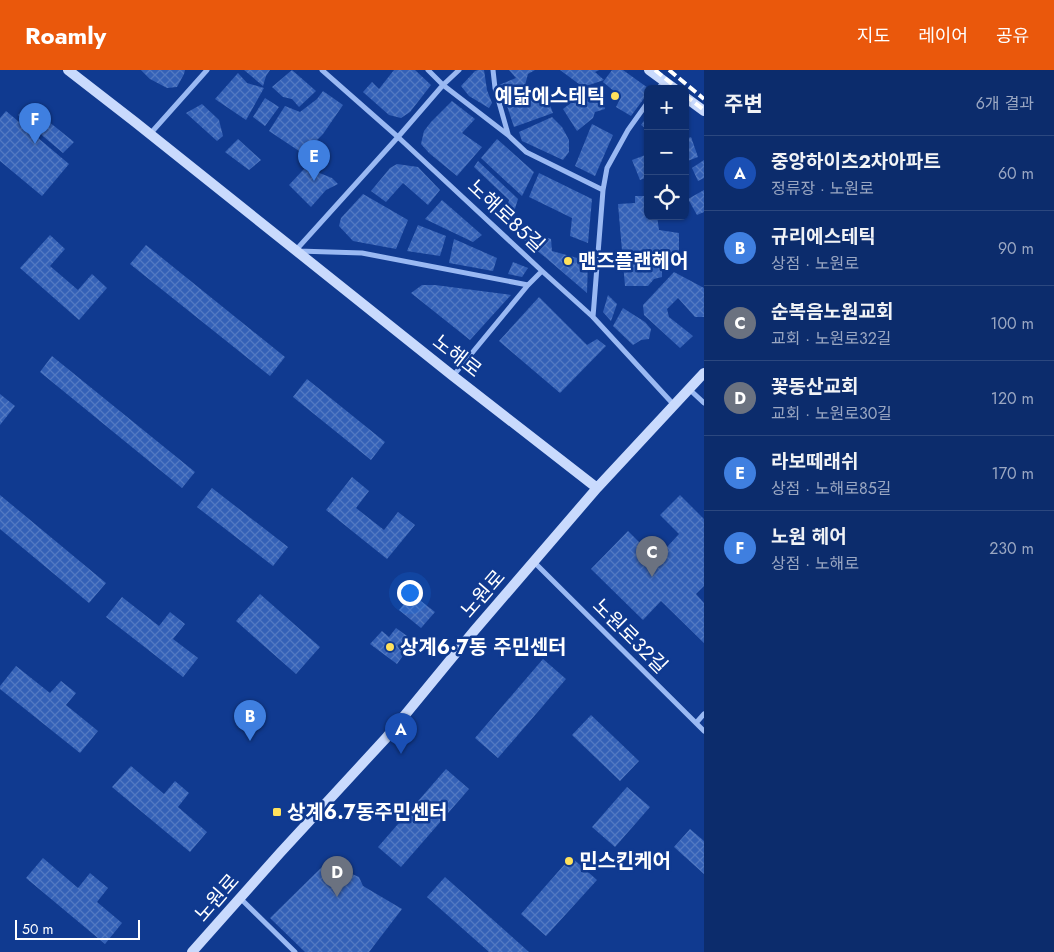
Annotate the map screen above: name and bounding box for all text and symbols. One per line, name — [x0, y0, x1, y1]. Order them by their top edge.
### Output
text: Roamly — [25, 18, 106, 53]
text: 지도 — [857, 23, 890, 49]
text: 레이어 — [918, 23, 968, 49]
text: 공유 — [996, 23, 1029, 49]
place label: 예닮에스테틱 — [495, 82, 605, 111]
map controls — [644, 85, 689, 220]
button: + — [644, 85, 689, 130]
text: 주변 — [724, 89, 763, 119]
marker: 예닮에스테틱 — [609, 90, 621, 102]
text: 6개 결과 — [976, 92, 1034, 115]
pin: F — [19, 103, 51, 144]
button: − — [644, 130, 689, 175]
pin: E — [298, 140, 330, 181]
text: 중앙하이츠2차아파트 — [771, 148, 941, 175]
text: A — [734, 162, 746, 185]
text: 60 m — [998, 162, 1034, 185]
street label: 노해로85길 — [461, 173, 551, 259]
button: locate — [644, 175, 689, 220]
text: 정류장 · 노원로 — [771, 177, 874, 200]
text: 규리에스테틱 — [771, 223, 876, 250]
text: B — [735, 237, 745, 260]
text: 90 m — [998, 237, 1034, 260]
place label: 맨즈플랜헤어 — [578, 247, 688, 276]
text: 상점 · 노원로 — [771, 252, 859, 275]
marker: 맨즈플랜헤어 — [562, 255, 574, 267]
text: 순복음노원교회 — [771, 298, 893, 325]
text: C — [734, 312, 746, 335]
text: 100 m — [990, 312, 1034, 335]
text: 교회 · 노원로32길 — [771, 327, 892, 350]
street label: 노해로 — [426, 328, 488, 384]
text: 꽃동산교회 — [771, 373, 858, 400]
text: D — [734, 387, 746, 410]
text: 120 m — [991, 387, 1034, 410]
text: 교회 · 노원로30길 — [771, 402, 892, 425]
text: 라보떼래쉬 — [771, 448, 858, 475]
text: E — [735, 462, 745, 485]
text: 170 m — [992, 462, 1034, 485]
text: 상점 · 노해로85길 — [771, 477, 891, 500]
text: 노원 헤어 — [771, 523, 847, 550]
pin: C — [636, 536, 668, 577]
text: F — [736, 537, 744, 560]
text: 230 m — [989, 537, 1034, 560]
text: 상점 · 노해로 — [771, 552, 859, 575]
street label: 노원로 — [454, 564, 512, 624]
your location — [397, 580, 423, 606]
street label: 노원로32길 — [586, 592, 674, 680]
place label: 상계6·7동 주민센터 — [400, 633, 567, 662]
marker: 상계6·7동 주민센터 — [384, 641, 396, 653]
pin: B — [234, 700, 266, 741]
pin: A — [385, 713, 417, 754]
place label: 상계6.7동주민센터 — [287, 798, 448, 827]
marker: 상계6.7동주민센터 — [271, 806, 283, 818]
place label: 민스킨케어 — [579, 847, 671, 876]
marker: 민스킨케어 — [563, 855, 575, 867]
pin: D — [321, 856, 353, 897]
street label: 노원로 — [188, 868, 246, 928]
scale bar — [15, 917, 140, 940]
text: 50 m — [22, 919, 53, 939]

